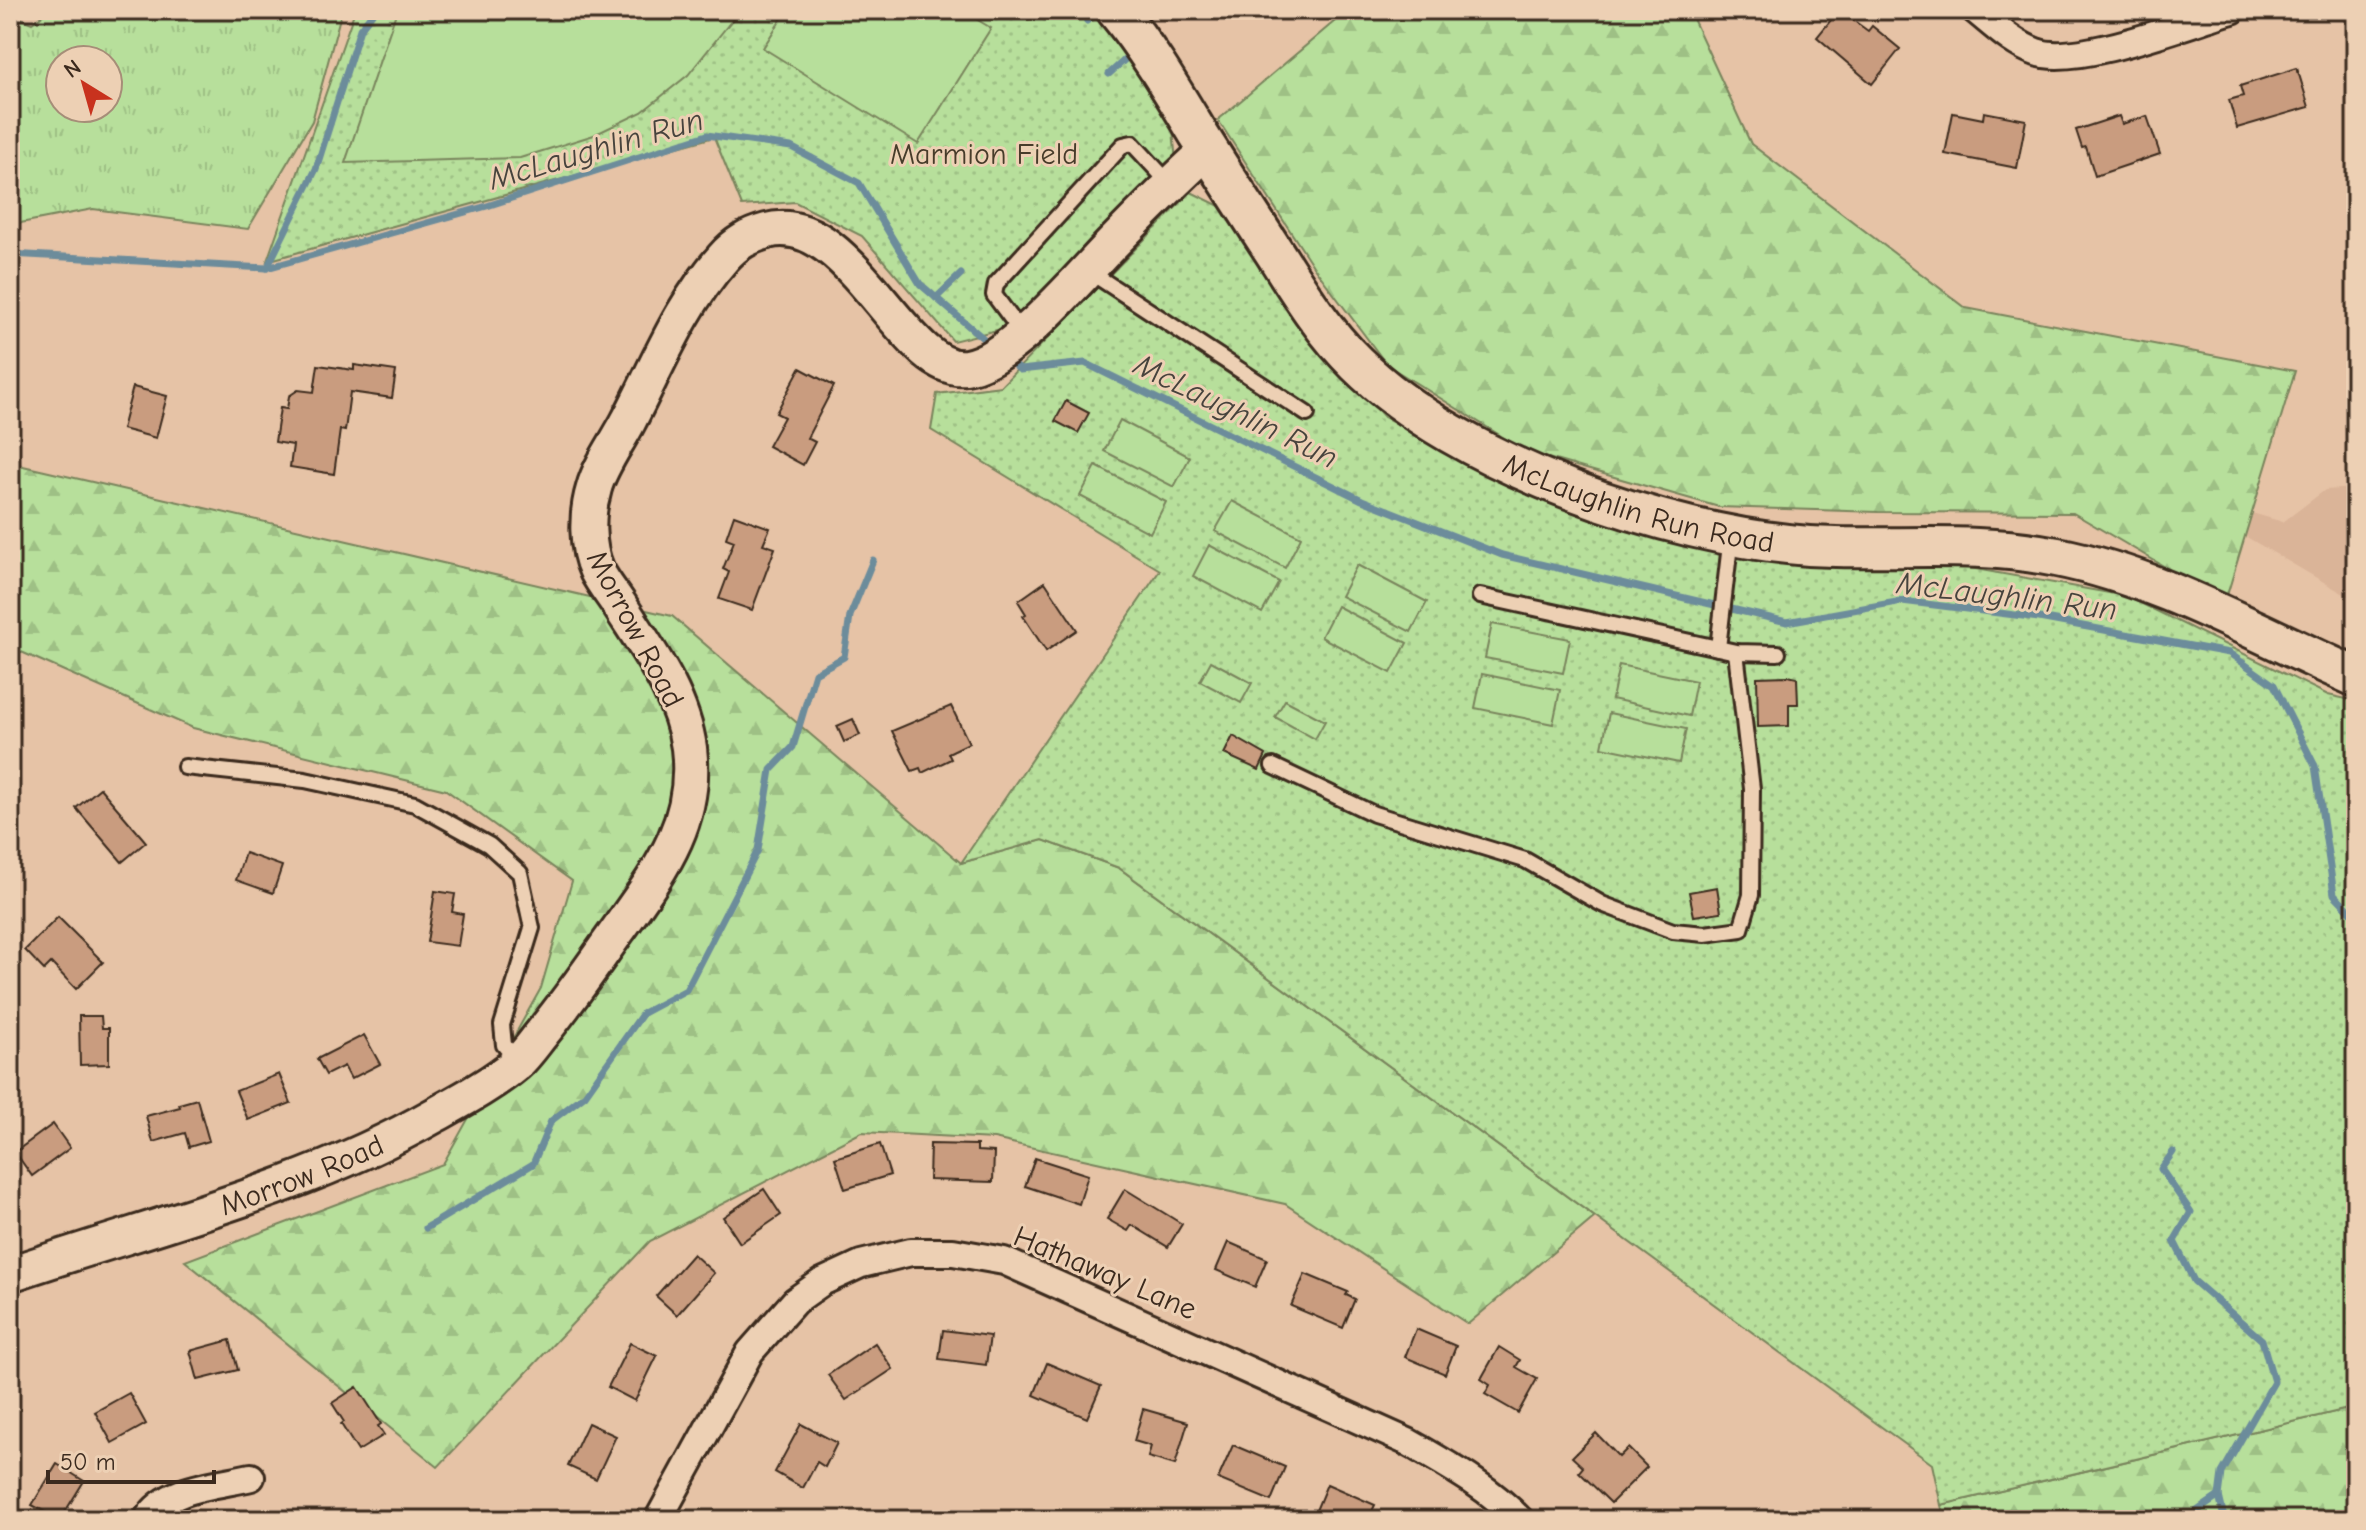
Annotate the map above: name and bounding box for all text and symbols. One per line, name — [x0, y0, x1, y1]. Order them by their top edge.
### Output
north arrow — [44, 44, 124, 124]
text: N — [59, 54, 86, 84]
water label: McLaughlin Run — [483, 101, 708, 198]
park label: Marmion Field — [890, 137, 1078, 172]
water label: McLaughlin Run — [1127, 345, 1344, 476]
street label: McLaughlin Run Road — [1498, 446, 1776, 560]
street label: Morrow Road — [579, 545, 691, 713]
water label: McLaughlin Run — [1894, 564, 2119, 628]
street label: Morrow Road — [215, 1127, 389, 1223]
street label: Hathaway Lane — [1008, 1219, 1202, 1327]
scale bar — [48, 1434, 214, 1484]
text: 50 m — [60, 1448, 116, 1476]

